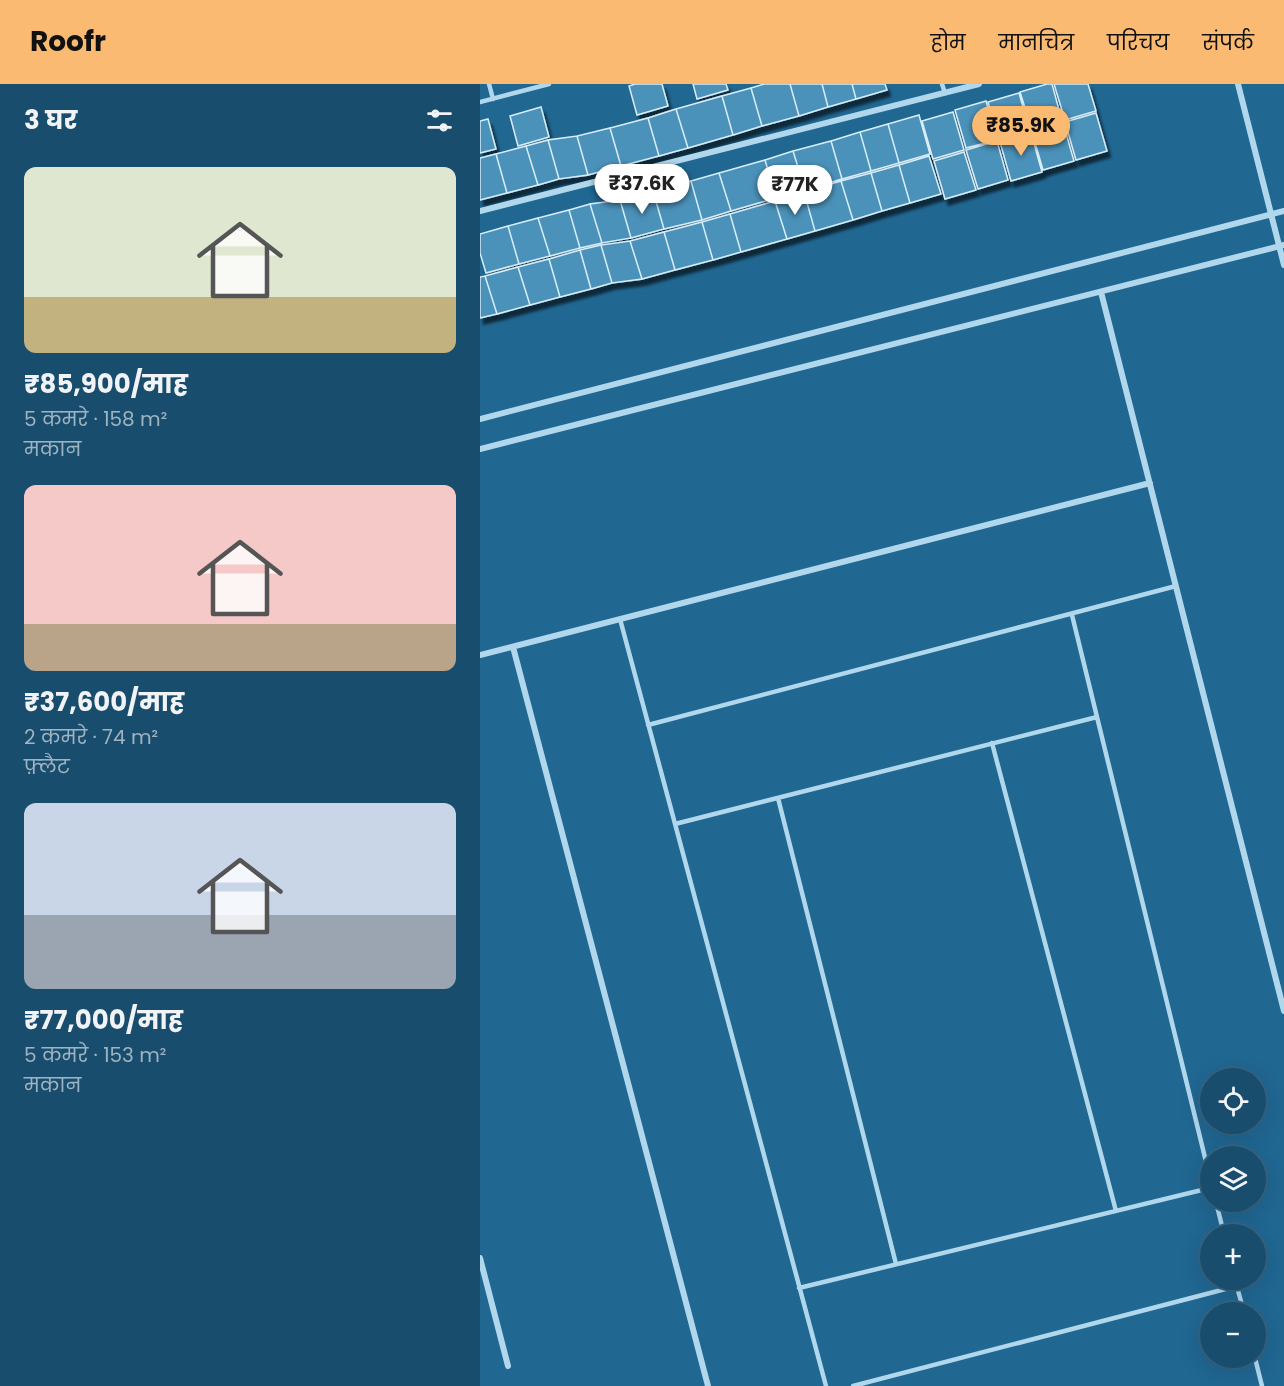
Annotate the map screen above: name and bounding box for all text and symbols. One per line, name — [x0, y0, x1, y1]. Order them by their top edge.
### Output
text: Roofr — [30, 22, 106, 61]
text: होम — [931, 28, 966, 57]
text: मानचित्र — [999, 28, 1074, 57]
text: परिचय — [1107, 28, 1169, 57]
text: संपर्क — [1202, 28, 1254, 57]
text: 3 घर — [24, 102, 77, 138]
icon: filters — [423, 104, 456, 137]
pin: ₹85.9K — [972, 106, 1070, 157]
text: ₹85.9K — [986, 111, 1056, 139]
pin: ₹37.6K — [593, 164, 691, 215]
pin: ₹77K — [759, 165, 831, 216]
text: ₹37.6K — [608, 169, 676, 197]
text: ₹77K — [771, 170, 819, 198]
icon: home — [186, 206, 294, 314]
text: ₹85,900/माह — [24, 366, 188, 402]
text: 5 कमरे · 158 m² — [24, 405, 167, 433]
text: मकान — [24, 435, 81, 463]
icon: home — [186, 524, 294, 632]
text: ₹37,600/माह — [24, 684, 184, 720]
text: 2 कमरे · 74 m² — [24, 723, 158, 751]
text: फ़्लैट — [24, 753, 70, 781]
icon: home — [186, 842, 294, 950]
text: ₹77,000/माह — [24, 1002, 183, 1038]
text: 5 कमरे · 153 m² — [24, 1041, 166, 1069]
map controls — [1200, 1068, 1266, 1368]
button: locate — [1200, 1068, 1266, 1134]
text: मकान — [24, 1071, 81, 1099]
button: layers — [1200, 1146, 1266, 1212]
button: + — [1200, 1224, 1266, 1290]
button: − — [1200, 1302, 1266, 1368]

